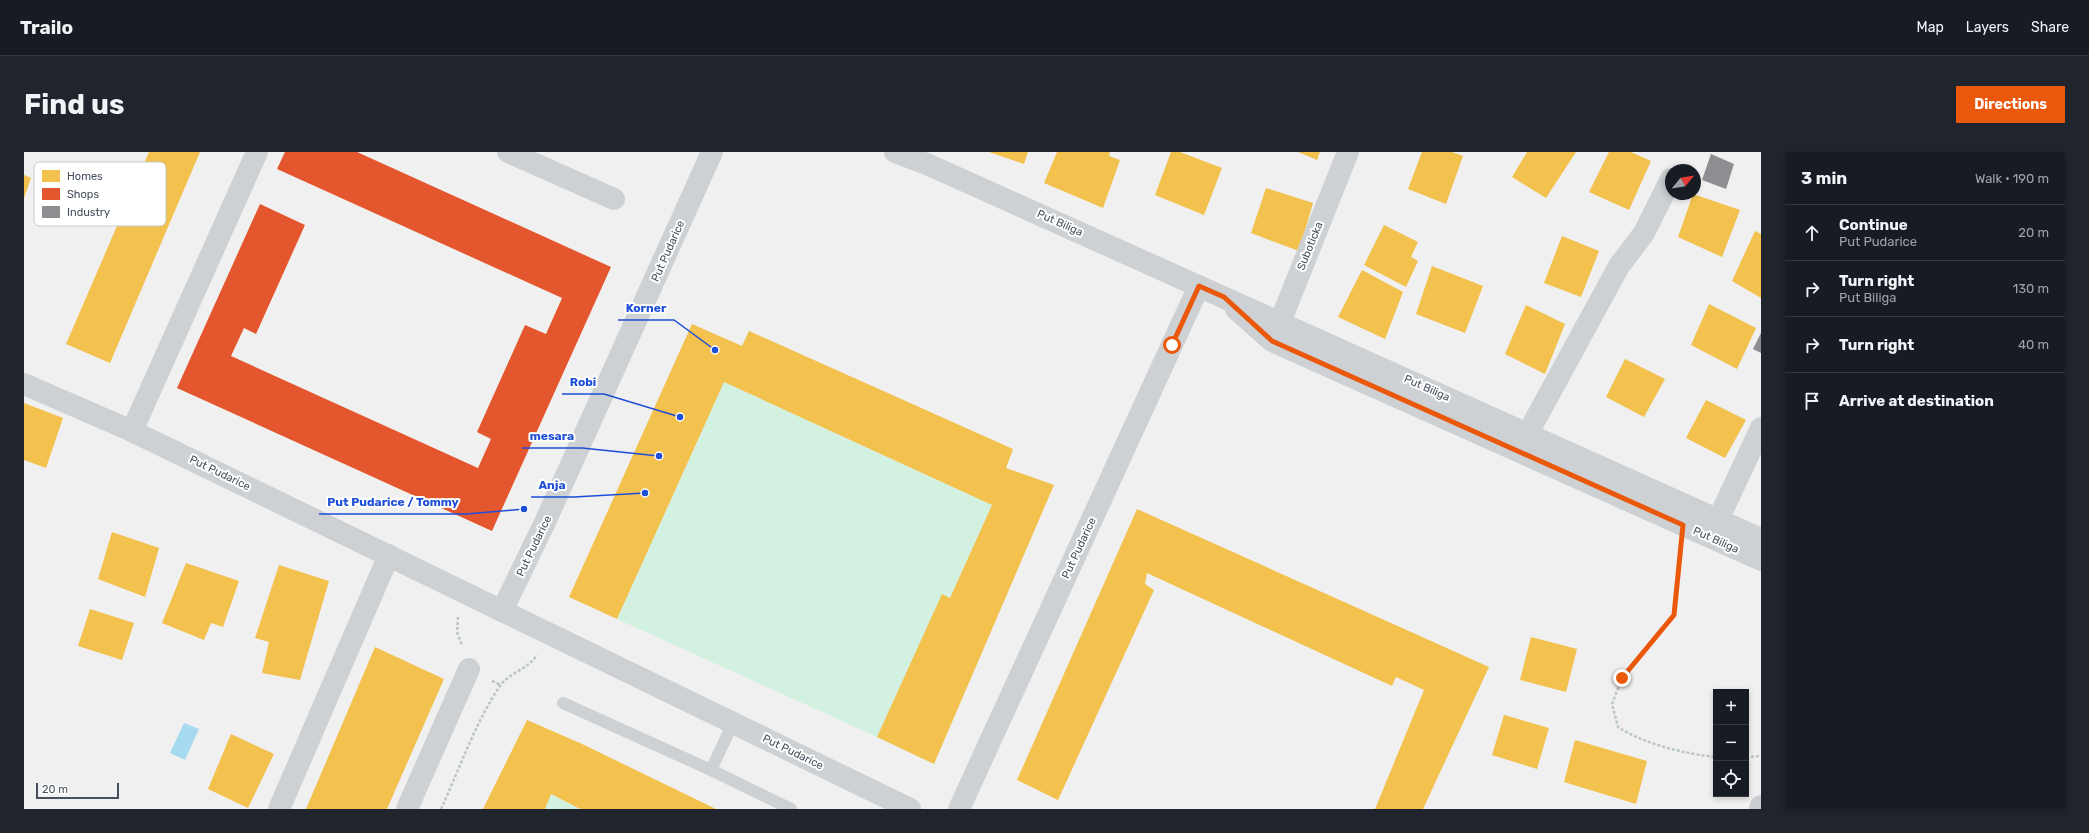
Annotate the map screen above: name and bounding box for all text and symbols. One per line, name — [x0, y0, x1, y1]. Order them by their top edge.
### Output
text: Trailo — [20, 16, 73, 39]
text: Map — [1917, 19, 1944, 36]
text: Layers — [1966, 19, 2009, 36]
text: Share — [2031, 19, 2069, 36]
button: Directions — [1956, 86, 2065, 123]
text: Find us — [24, 88, 124, 121]
legend — [34, 162, 166, 226]
north arrow — [1665, 164, 1701, 200]
text: 3 min — [1801, 168, 1847, 188]
text: Homes — [67, 170, 103, 183]
text: Walk · 190 m — [1975, 171, 2049, 186]
text: Shops — [67, 188, 99, 201]
text: Industry — [67, 206, 110, 219]
street label: Put Biliga — [1035, 207, 1085, 239]
text: Continue — [1839, 216, 1908, 234]
street label: Put Pudarice — [649, 218, 687, 284]
street label: Suboticka — [1294, 220, 1326, 272]
icon: ahead — [1801, 222, 1823, 244]
text: 20 m — [2018, 225, 2049, 240]
text: Put Pudarice — [1839, 234, 1917, 249]
text: Turn right — [1839, 272, 1914, 290]
icon: right — [1801, 278, 1823, 300]
text: 130 m — [2013, 281, 2049, 296]
text: Put Biliga — [1839, 290, 1897, 305]
callout: Korner — [618, 296, 674, 320]
text: Korner — [626, 301, 667, 315]
icon: right — [1801, 334, 1823, 356]
route start — [1163, 336, 1181, 354]
text: Turn right — [1839, 336, 1914, 354]
text: 40 m — [2018, 337, 2049, 352]
callout: Robi — [562, 370, 604, 394]
street label: Put Biliga — [1402, 372, 1452, 404]
text: Robi — [570, 375, 596, 389]
icon: arrive — [1801, 390, 1823, 412]
text: Arrive at destination — [1839, 392, 1994, 410]
callout: mesara — [522, 424, 582, 448]
text: mesara — [530, 429, 574, 443]
street label: Put Pudarice — [187, 453, 253, 493]
callout: Anja — [531, 473, 574, 497]
text: Anja — [538, 478, 566, 492]
callout: Put Pudarice / Tommy — [319, 490, 467, 514]
text: Put Pudarice / Tommy — [327, 495, 459, 509]
street label: Put Pudarice — [514, 513, 554, 579]
street label: Put Pudarice — [1059, 515, 1099, 581]
street label: Put Biliga — [1691, 524, 1741, 556]
route end — [1613, 669, 1631, 687]
map controls — [1713, 689, 1749, 797]
button: + — [1713, 689, 1749, 725]
button: − — [1713, 725, 1749, 761]
street label: Put Pudarice — [760, 732, 826, 772]
button: locate — [1713, 761, 1749, 797]
scale bar — [36, 781, 119, 800]
text: 20 m — [42, 783, 68, 796]

